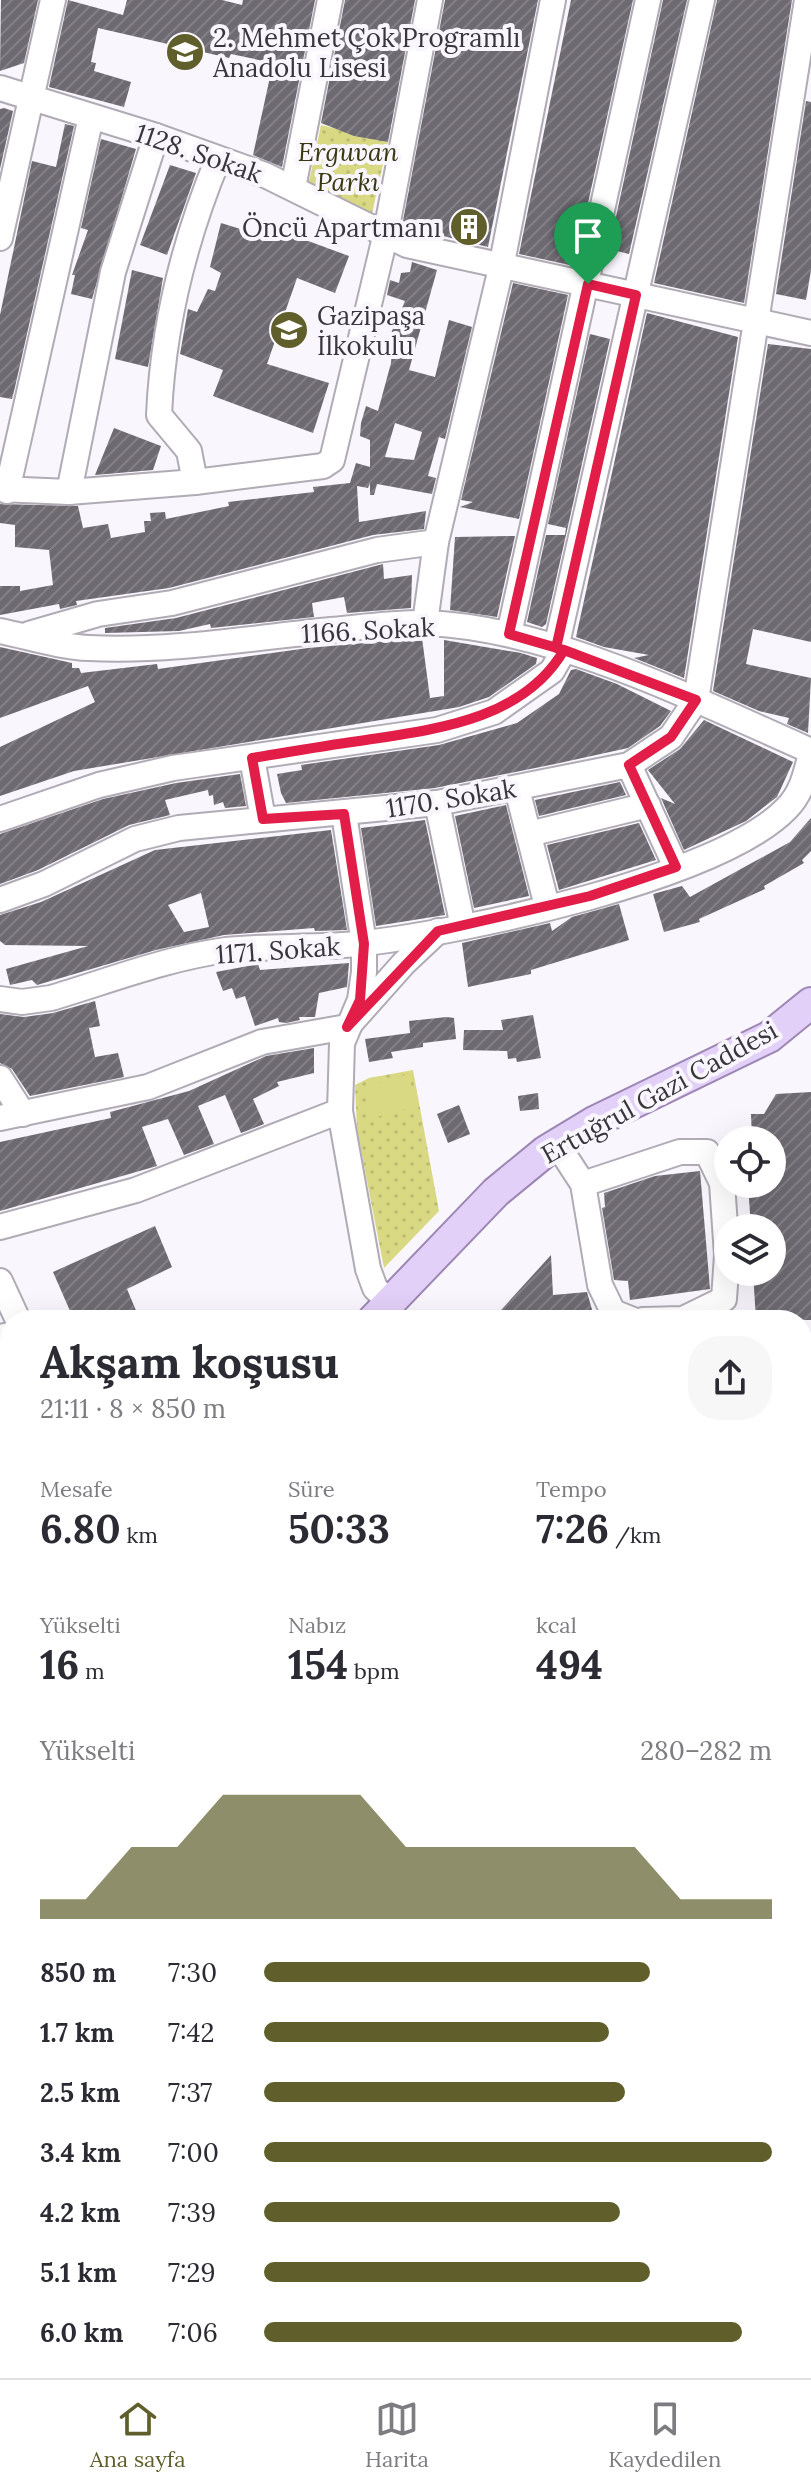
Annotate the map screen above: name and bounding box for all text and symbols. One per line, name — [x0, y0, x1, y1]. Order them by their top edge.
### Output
place label: 2. Mehmet Çok Programlı Anadolu Lisesi — [212, 21, 520, 84]
school or university icon: 2. Mehmet Çok Programlı Anadolu Lisesi — [164, 31, 206, 73]
street label: 1128. Sokak — [131, 116, 267, 190]
park label: Erguvan Parkı — [298, 135, 398, 198]
pin — [554, 202, 622, 284]
building icon: Öncü Apartmanı — [448, 206, 490, 248]
place label: Öncü Apartmanı — [242, 211, 441, 244]
icon: arrive — [566, 214, 610, 258]
place label: Gazipaşa İlkokulu — [317, 299, 425, 362]
school or university icon: Gazipaşa İlkokulu — [268, 309, 310, 351]
street label: 1166. Sokak — [300, 610, 436, 650]
street label: 1170. Sokak — [384, 771, 518, 825]
street label: 1171. Sokak — [215, 929, 341, 971]
street label: Ertuğrul Gazi Caddesi — [535, 1013, 783, 1171]
map controls — [714, 1126, 786, 1286]
button: locate — [714, 1126, 786, 1198]
button: layers — [714, 1214, 786, 1286]
text: Akşam koşusu — [40, 1334, 339, 1390]
button: share — [688, 1336, 772, 1420]
text: 21:11 · 8 × 850 m — [40, 1392, 226, 1425]
text: Mesafe — [40, 1475, 113, 1503]
text: Süre — [288, 1475, 335, 1503]
text: Tempo — [536, 1475, 607, 1503]
text: 6.80 — [40, 1503, 121, 1554]
text: 50:33 — [288, 1503, 390, 1554]
text: 7:26 — [536, 1503, 609, 1554]
text: km — [121, 1521, 158, 1549]
text: /km — [609, 1521, 662, 1549]
text: Yükselti — [40, 1611, 121, 1639]
text: Nabız — [288, 1611, 346, 1639]
text: kcal — [536, 1611, 577, 1639]
text: 16 — [40, 1639, 79, 1690]
text: 154 — [288, 1639, 348, 1690]
text: 494 — [536, 1639, 603, 1690]
text: m — [79, 1657, 105, 1685]
text: bpm — [348, 1657, 400, 1685]
text: Yükselti — [40, 1734, 135, 1767]
text: 280–282 m — [640, 1734, 772, 1767]
text: 850 m — [40, 1956, 116, 1989]
text: 7:30 — [168, 1956, 217, 1989]
text: 1.7 km — [40, 2016, 114, 2049]
text: 7:42 — [168, 2016, 215, 2049]
text: 2.5 km — [40, 2076, 120, 2109]
text: 7:37 — [168, 2076, 212, 2109]
text: 3.4 km — [40, 2136, 121, 2169]
text: 7:00 — [168, 2136, 219, 2169]
text: 4.2 km — [40, 2196, 120, 2229]
text: 7:39 — [168, 2196, 216, 2229]
text: 5.1 km — [40, 2256, 117, 2289]
text: 7:29 — [168, 2256, 215, 2289]
text: 6.0 km — [40, 2316, 123, 2349]
text: 7:06 — [168, 2316, 218, 2349]
tab: Ana sayfa — [90, 2397, 186, 2473]
tab: Harita — [365, 2397, 429, 2473]
tab: Kaydedilen — [608, 2397, 721, 2473]

